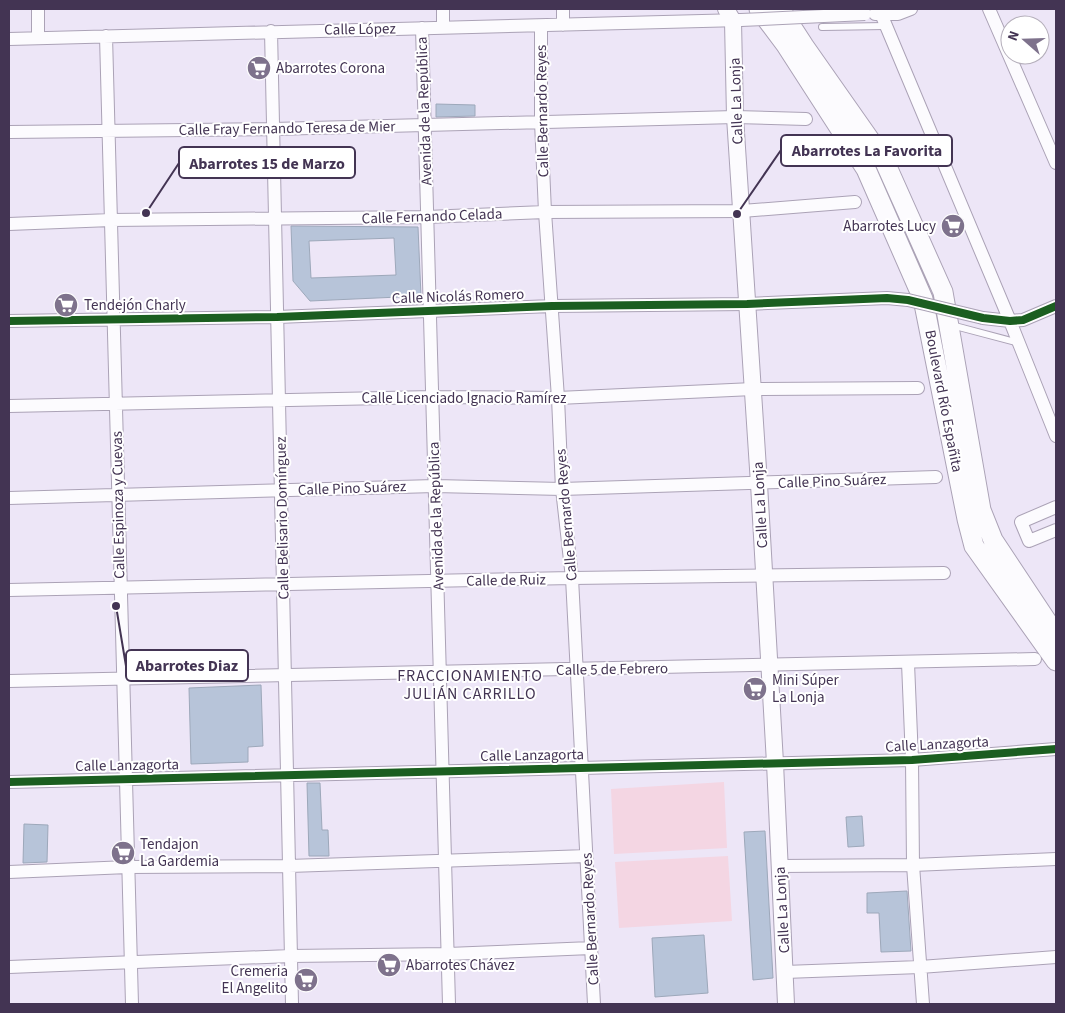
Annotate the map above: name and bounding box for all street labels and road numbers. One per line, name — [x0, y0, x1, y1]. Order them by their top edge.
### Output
street label: Calle López — [324, 18, 396, 41]
street label: Avenida de la República — [411, 36, 438, 186]
street label: Calle Bernardo Reyes — [531, 45, 554, 177]
street label: Calle La Lonja — [724, 57, 749, 145]
street label: Calle Fray Fernando Teresa de Mier — [178, 116, 396, 141]
street label: Calle Fernando Celada — [361, 204, 503, 229]
street label: Calle Nicolás Romero — [391, 284, 525, 309]
street label: Boulevard Río Españita — [919, 328, 968, 474]
street label: Calle Licenciado Ignacio Ramírez — [362, 388, 566, 409]
street label: Calle Espinoza y Cuevas — [107, 431, 130, 579]
street label: Calle Belisario Domínguez — [271, 436, 294, 600]
street label: Avenida de la República — [423, 441, 450, 591]
street label: Calle Bernardo Reyes — [550, 448, 583, 582]
street label: Calle La Lonja — [748, 461, 773, 549]
street label: Calle Pino Suárez — [778, 469, 887, 494]
street label: Calle Pino Suárez — [298, 476, 407, 501]
street label: Calle de Ruiz — [466, 569, 546, 592]
street label: Calle 5 de Febrero — [556, 658, 668, 681]
street label: Calle Lanzagorta — [885, 731, 989, 758]
street label: Calle Lanzagorta — [480, 744, 584, 767]
street label: Calle Lanzagorta — [75, 754, 179, 777]
street label: Calle Bernardo Reyes — [577, 852, 604, 986]
street label: Calle La Lonja — [770, 866, 795, 954]

